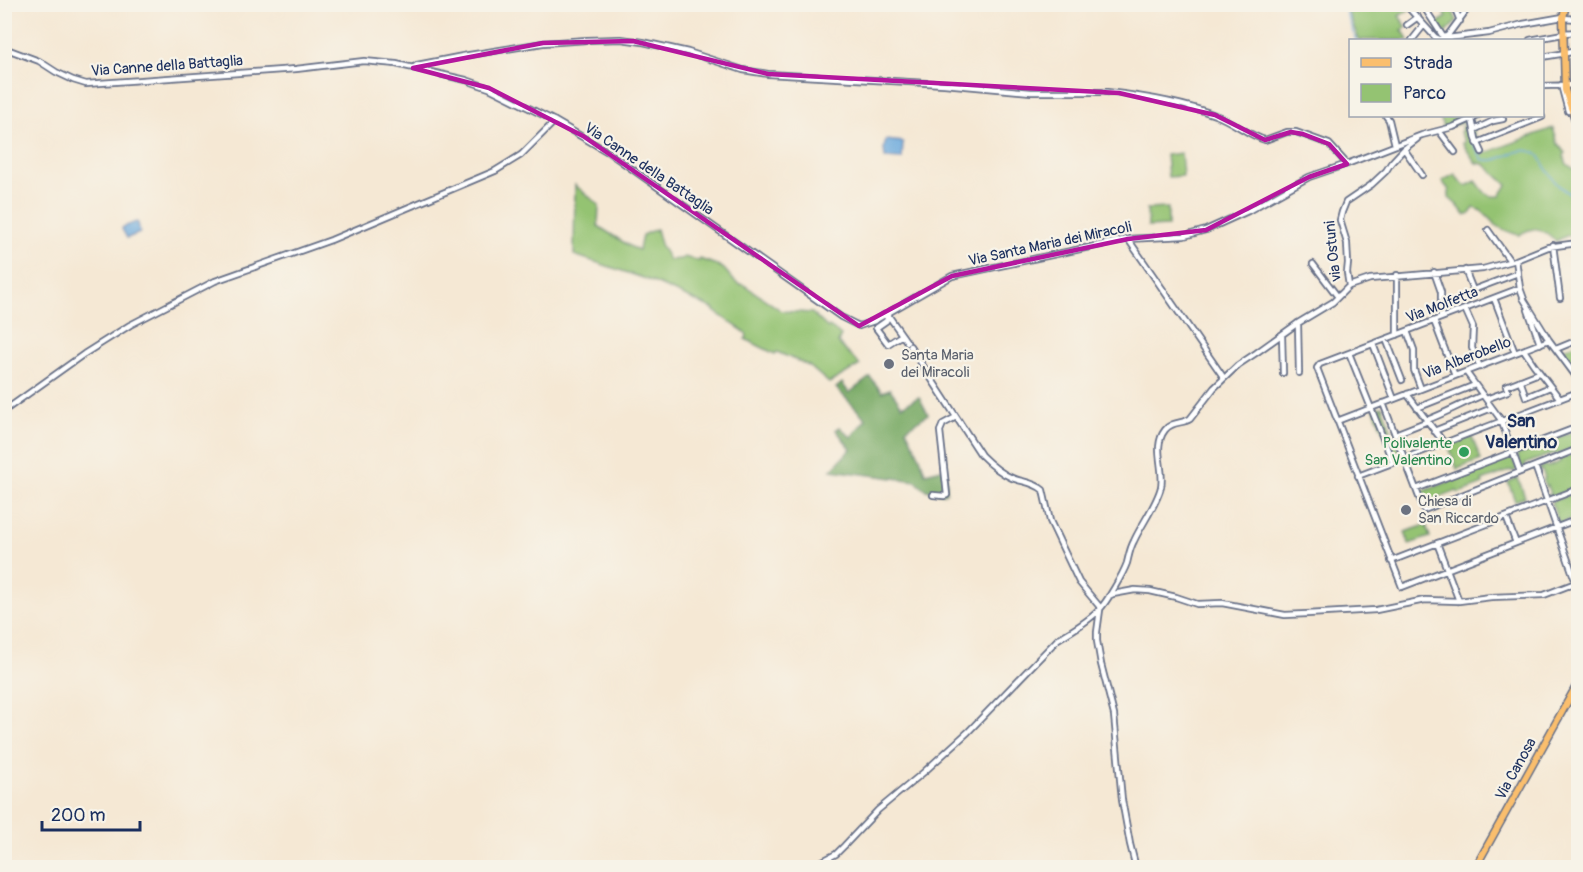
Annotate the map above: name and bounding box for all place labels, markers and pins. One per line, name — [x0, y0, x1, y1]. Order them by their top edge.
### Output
place label: Santa Maria dei Miracoli — [901, 346, 974, 382]
marker: Santa Maria dei Miracoli — [882, 357, 896, 371]
place label: Polivalente San Valentino — [1365, 434, 1453, 470]
marker: Polivalente San Valentino — [1457, 445, 1471, 459]
place label: Chiesa di San Riccardo — [1418, 492, 1499, 528]
marker: Chiesa di San Riccardo — [1399, 503, 1413, 517]

